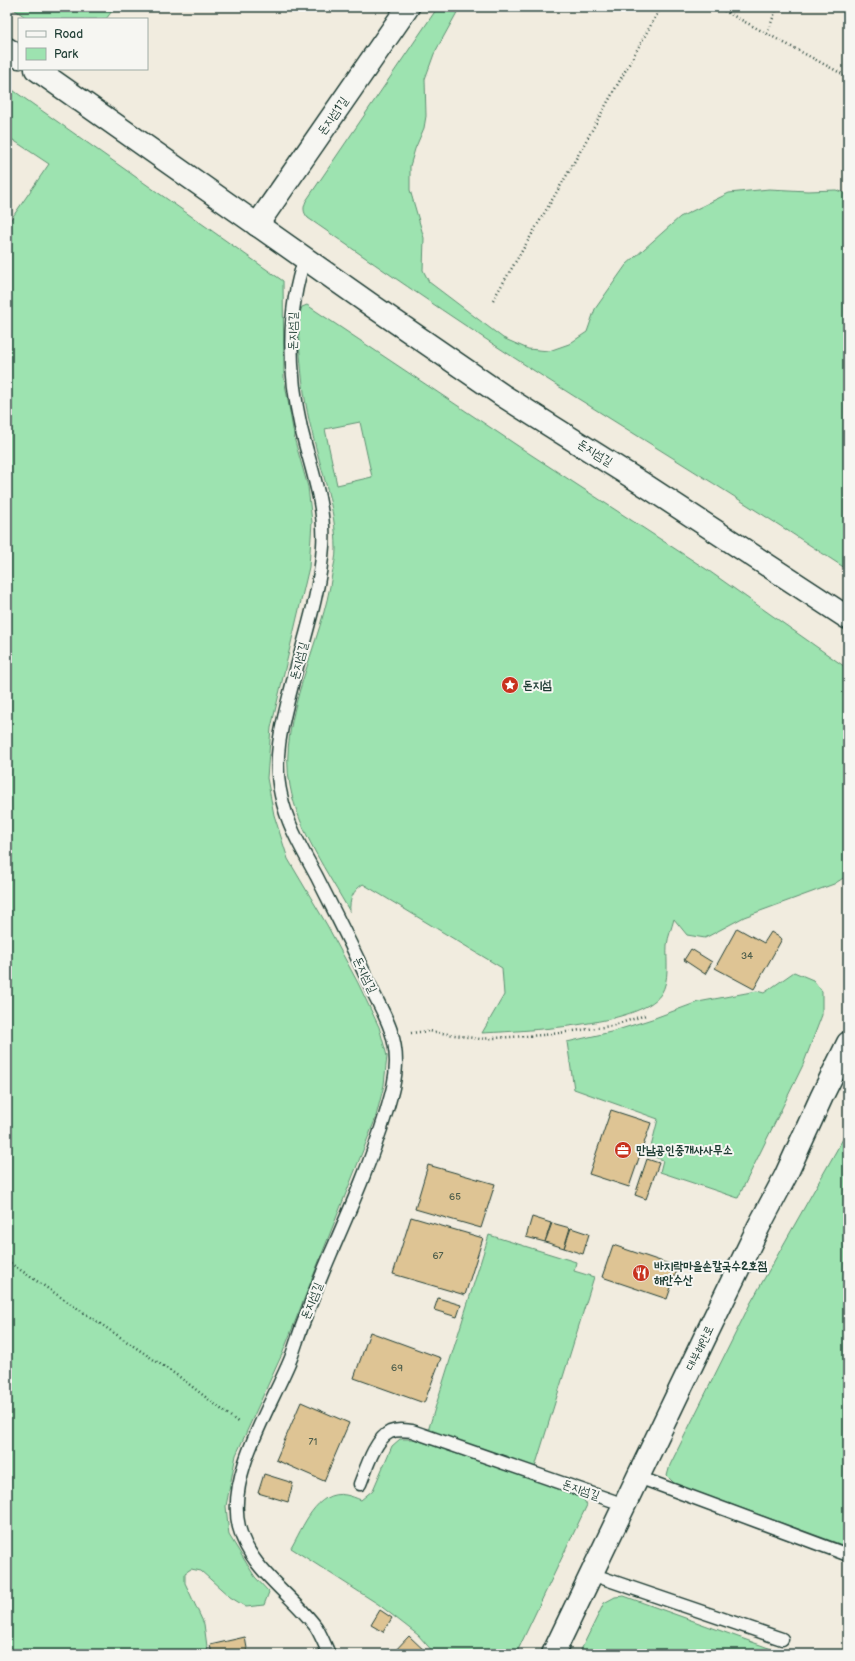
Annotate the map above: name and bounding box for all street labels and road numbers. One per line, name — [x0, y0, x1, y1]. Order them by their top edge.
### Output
street label: 돈지섬1길 — [314, 94, 352, 138]
street label: 돈지섬길 — [285, 311, 301, 350]
street label: 돈지섬길 — [575, 436, 616, 470]
street label: 돈지섬길 — [287, 640, 311, 682]
street label: 돈지섬길 — [350, 954, 380, 996]
street label: 돈지섬길 — [298, 1280, 326, 1322]
street label: 대부해안로 — [683, 1323, 717, 1373]
street label: 돈지섬길 — [560, 1477, 602, 1503]

